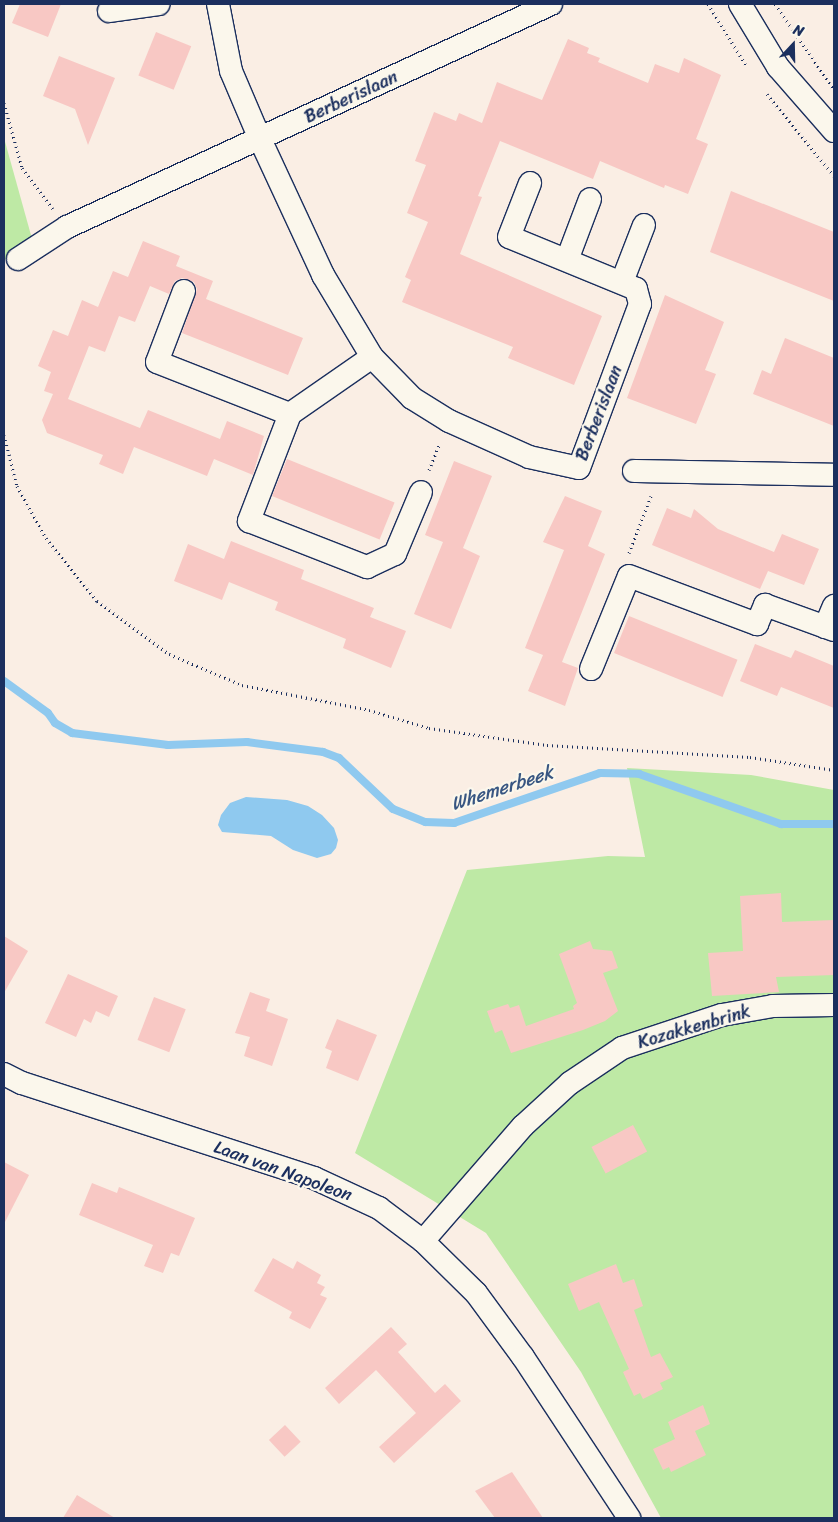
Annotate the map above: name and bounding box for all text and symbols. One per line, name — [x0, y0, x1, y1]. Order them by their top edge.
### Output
text: N — [790, 17, 808, 44]
north arrow — [768, 20, 818, 70]
street label: Berberislaan — [301, 66, 401, 128]
street label: Berberislaan — [571, 362, 627, 464]
water label: Whemerbeek — [448, 761, 556, 815]
street label: Kozakkenbrink — [635, 1001, 753, 1053]
street label: Laan van Napoleon — [211, 1136, 355, 1206]

